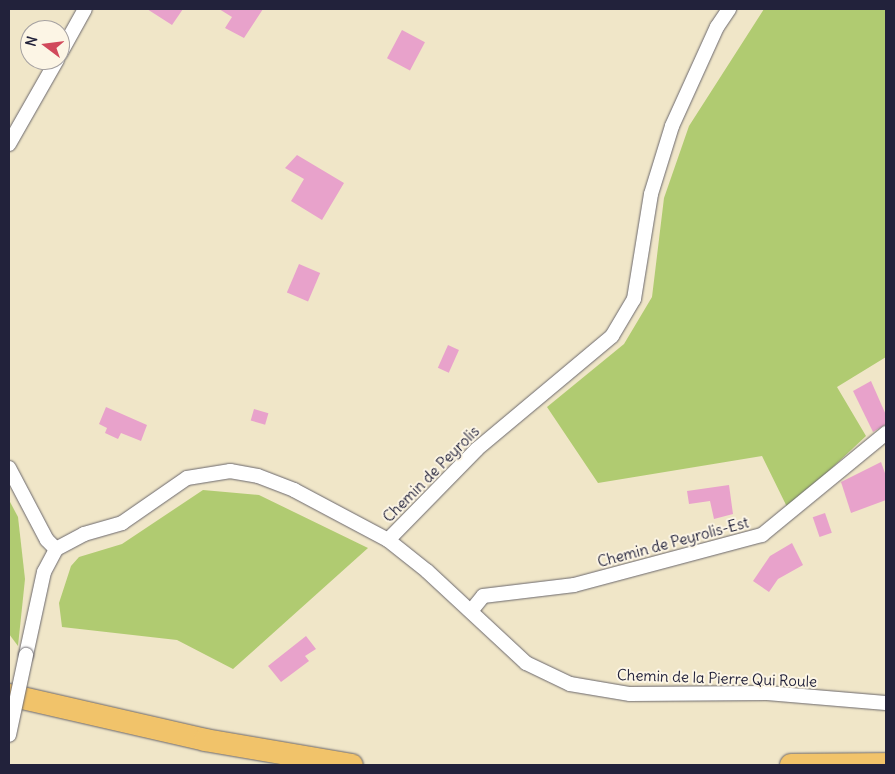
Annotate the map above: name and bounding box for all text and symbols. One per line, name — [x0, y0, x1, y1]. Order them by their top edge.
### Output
north arrow — [20, 20, 70, 70]
text: N — [22, 34, 41, 48]
street label: Chemin de Peyrolis — [379, 422, 483, 526]
street label: Chemin de Peyrolis-Est — [595, 513, 751, 571]
street label: Chemin de la Pierre Qui Roule — [617, 666, 817, 690]

